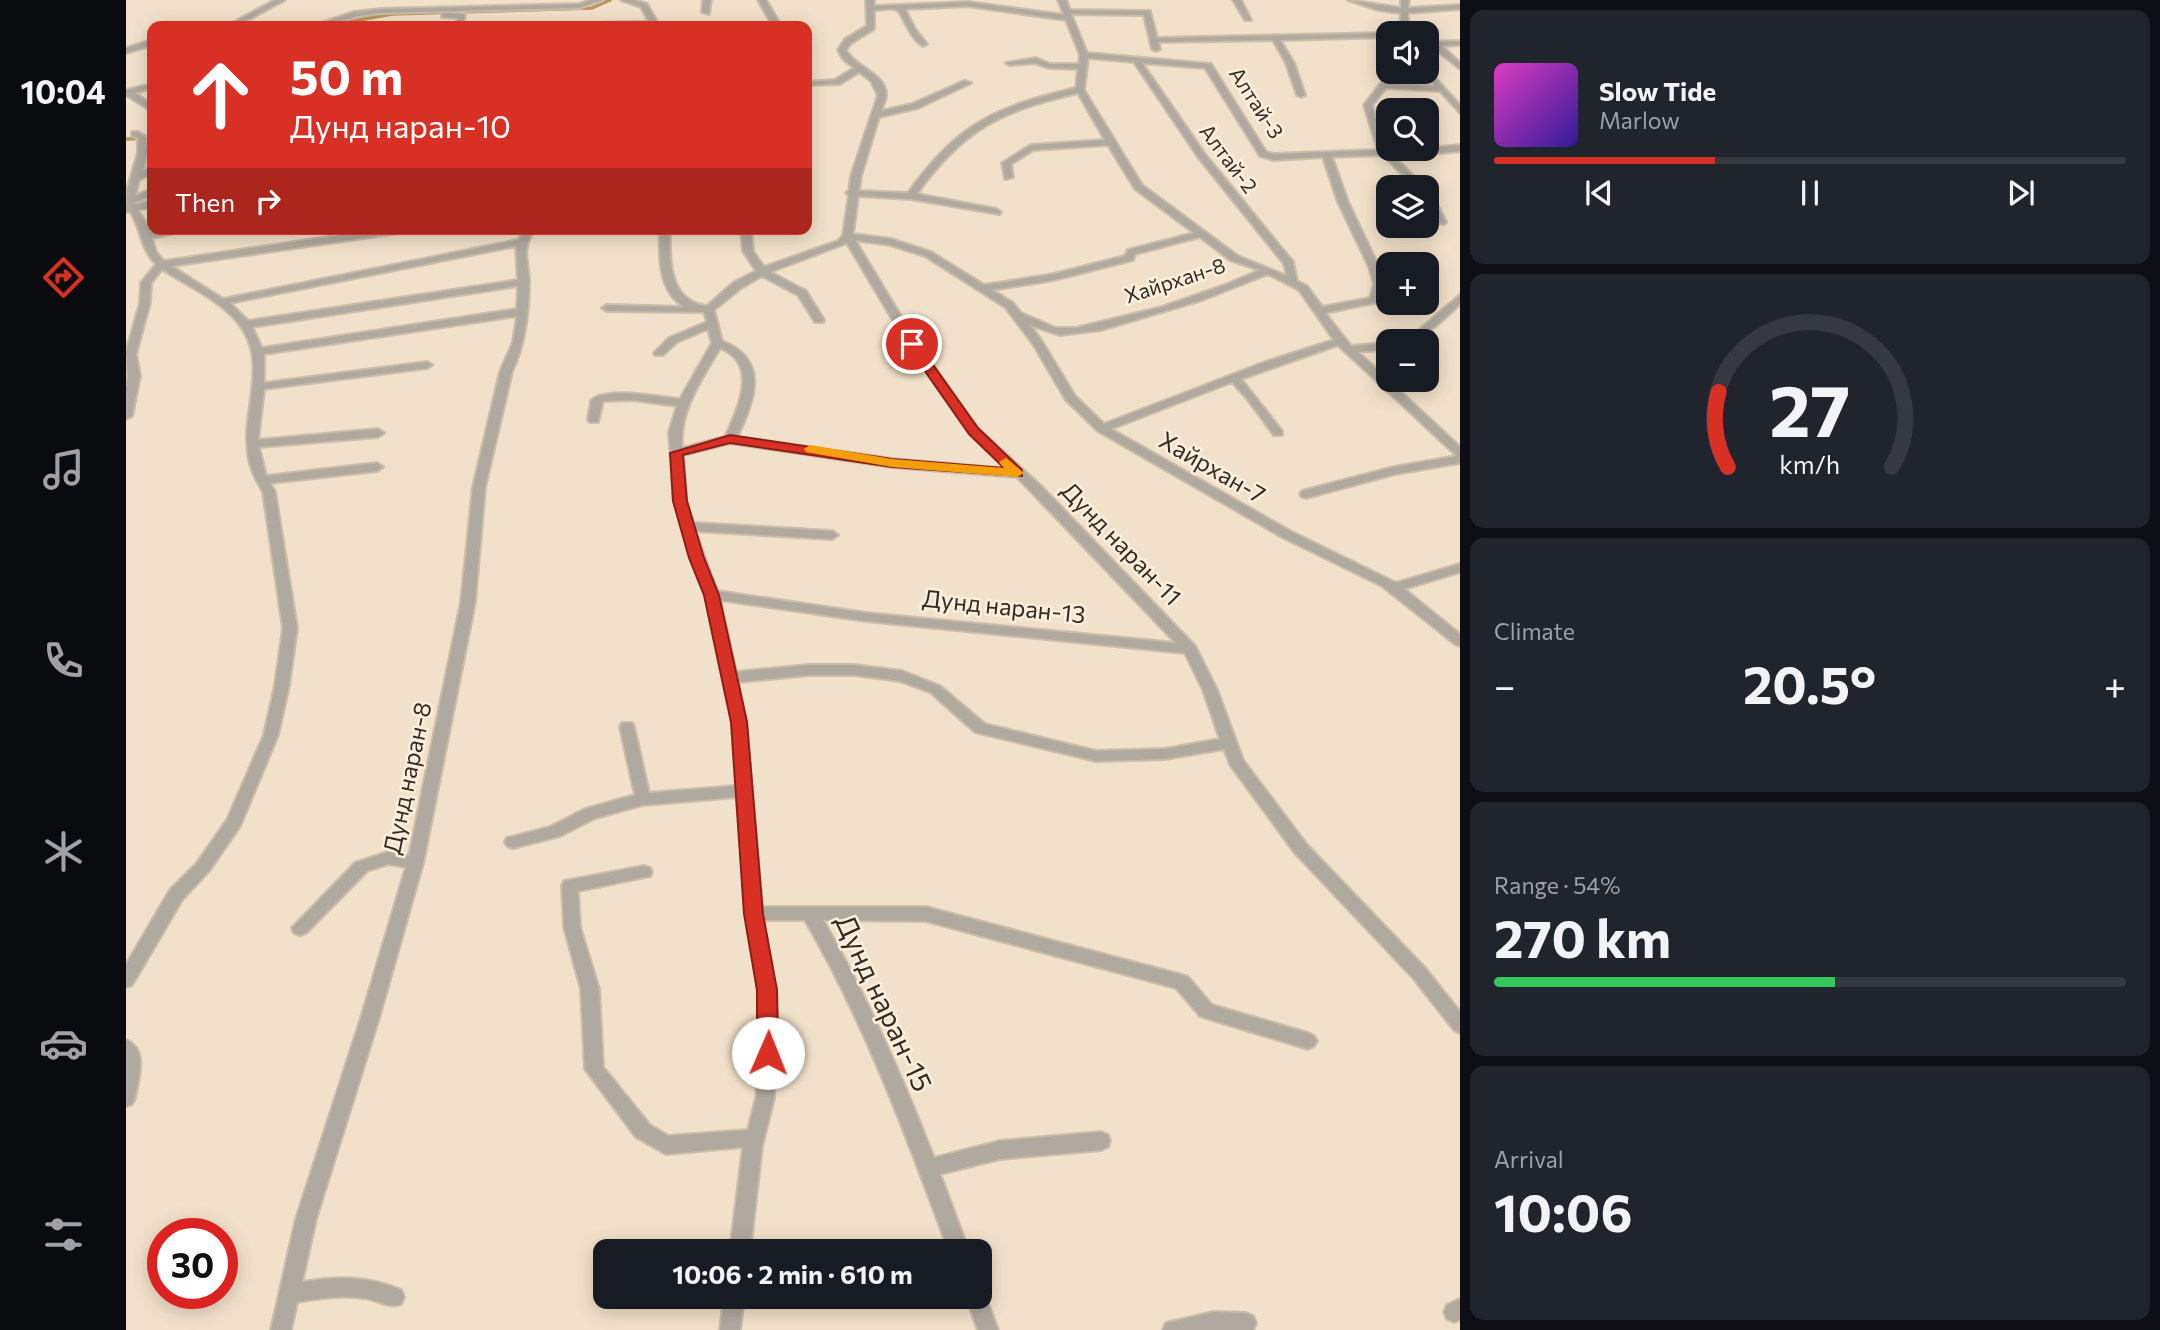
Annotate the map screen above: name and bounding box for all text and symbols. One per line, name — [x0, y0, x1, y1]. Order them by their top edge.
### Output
map controls — [1376, 21, 1439, 392]
button: sound — [1376, 21, 1439, 84]
text: 50 m — [290, 45, 403, 105]
icon: ahead — [175, 49, 266, 140]
street label: Алтай-3 — [1225, 62, 1290, 143]
text: 10:04 — [20, 71, 106, 111]
text: Slow Tide — [1599, 75, 1716, 106]
button: search — [1376, 98, 1439, 161]
text: Дунд наран-10 — [290, 105, 511, 145]
text: Marlow — [1599, 106, 1680, 134]
street label: Алтай-2 — [1195, 119, 1263, 198]
icon: previous — [1580, 174, 1618, 212]
icon: pause — [1791, 174, 1829, 212]
icon: next — [2002, 174, 2040, 212]
button: layers — [1376, 175, 1439, 238]
icon: right — [249, 182, 287, 220]
text: Then — [175, 186, 235, 217]
street label: Хайрхан-8 — [1121, 252, 1228, 308]
button: + — [1376, 252, 1439, 315]
icon: directions — [39, 253, 88, 302]
pin — [882, 314, 942, 374]
icon: arrive — [893, 325, 931, 363]
button: − — [1376, 329, 1439, 392]
text: 27 — [1770, 363, 1850, 452]
street label: Хайрхан-7 — [1155, 425, 1271, 509]
icon: music — [39, 445, 88, 494]
text: km/h — [1780, 449, 1840, 479]
street label: Дунд наран-11 — [1056, 475, 1188, 611]
street label: Дунд наран-13 — [921, 583, 1087, 628]
text: Climate — [1494, 617, 1575, 645]
icon: phone — [39, 636, 88, 685]
text: 20.5° — [1743, 651, 1876, 715]
text: − — [1494, 661, 1516, 708]
text: + — [2104, 661, 2126, 708]
street label: Дунд наран-8 — [376, 699, 437, 856]
icon: climate — [39, 827, 88, 876]
text: Range · 54% — [1494, 871, 1620, 899]
text: 270 km — [1494, 905, 1671, 969]
street label: Дунд наран-15 — [829, 909, 941, 1096]
position arrow — [731, 1016, 805, 1090]
icon: car — [39, 1019, 88, 1068]
text: Arrival — [1494, 1145, 1564, 1173]
text: 10:06 — [1494, 1179, 1632, 1243]
icon: filters — [39, 1210, 88, 1259]
speed limit sign: 30 — [147, 1218, 238, 1309]
text: 10:06 · 2 min · 610 m — [672, 1258, 913, 1289]

